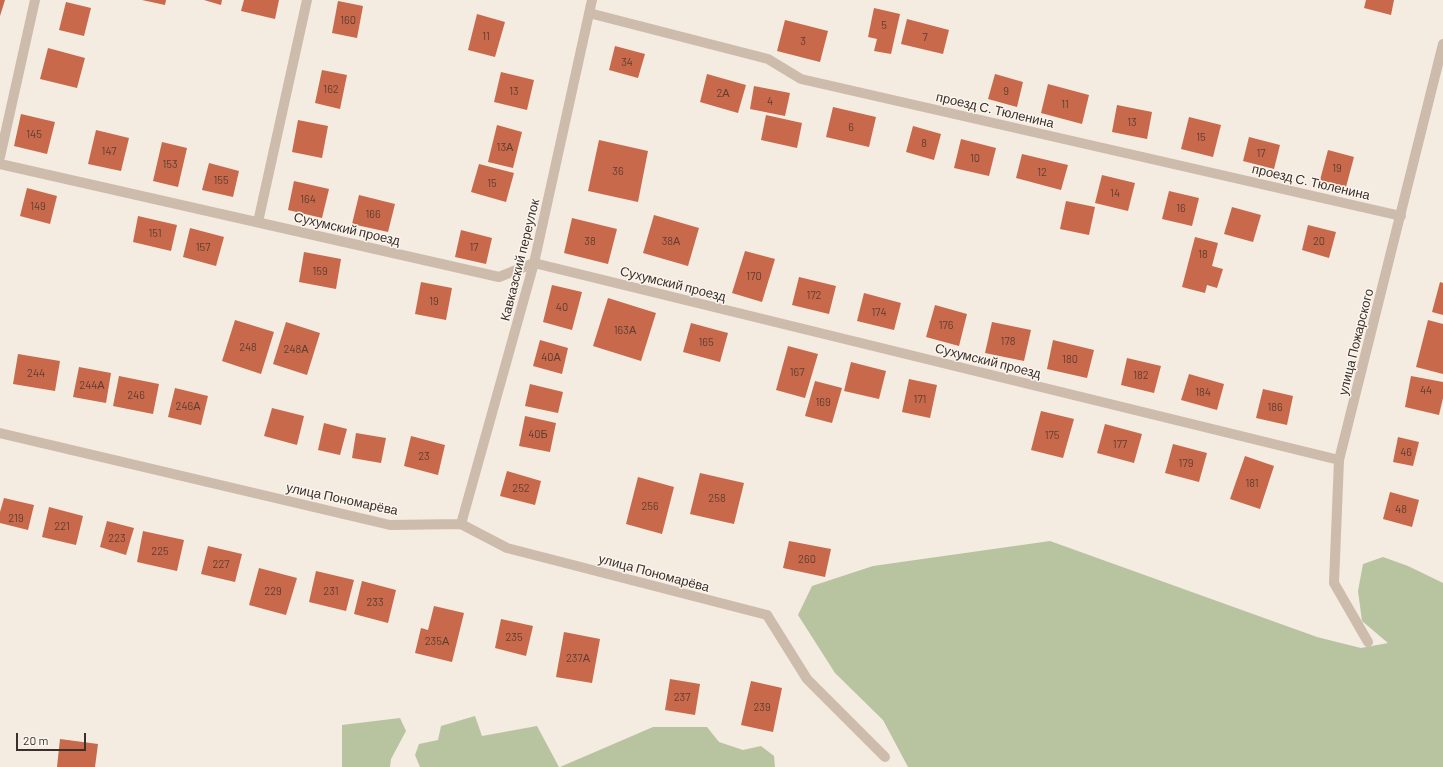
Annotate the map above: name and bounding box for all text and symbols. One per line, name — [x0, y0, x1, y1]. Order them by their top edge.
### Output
house number: 160 — [340, 13, 356, 27]
house number: 5 — [881, 18, 887, 32]
house number: 11 — [482, 29, 490, 43]
house number: 7 — [922, 30, 928, 44]
house number: 3 — [800, 34, 806, 48]
house number: 34 — [621, 55, 633, 69]
house number: 162 — [323, 82, 339, 96]
house number: 13 — [509, 84, 519, 98]
house number: 9 — [1003, 84, 1009, 98]
house number: 2А — [716, 86, 730, 100]
street label: проезд С. Тюленина — [935, 89, 1055, 131]
house number: 4 — [767, 94, 773, 108]
house number: 11 — [1061, 97, 1069, 111]
house number: 13 — [1127, 115, 1137, 129]
house number: 6 — [848, 120, 854, 134]
house number: 145 — [26, 127, 42, 141]
house number: 15 — [1196, 130, 1206, 144]
house number: 8 — [921, 136, 927, 150]
house number: 13А — [497, 140, 513, 154]
house number: 147 — [102, 144, 116, 158]
house number: 17 — [1256, 146, 1266, 160]
house number: 10 — [970, 151, 980, 165]
house number: 153 — [162, 157, 178, 171]
street label: проезд С. Тюленина — [1251, 161, 1371, 203]
house number: 19 — [1332, 161, 1342, 175]
house number: 36 — [612, 164, 624, 178]
house number: 12 — [1037, 165, 1047, 179]
house number: 155 — [213, 173, 229, 187]
house number: 15 — [487, 176, 497, 190]
house number: 14 — [1110, 186, 1120, 200]
house number: 164 — [300, 192, 316, 206]
street label: Кавказский переулок — [497, 197, 543, 323]
house number: 149 — [30, 199, 46, 213]
house number: 16 — [1176, 201, 1186, 215]
house number: 166 — [365, 207, 381, 221]
street label: Сухумский проезд — [292, 209, 402, 249]
house number: 151 — [148, 226, 162, 240]
house number: 38 — [584, 234, 596, 248]
house number: 38А — [662, 234, 680, 248]
house number: 20 — [1313, 234, 1325, 248]
house number: 157 — [196, 240, 210, 254]
house number: 17 — [469, 240, 479, 254]
house number: 18 — [1198, 247, 1208, 261]
street label: Сухумский проезд — [618, 263, 728, 305]
house number: 159 — [312, 264, 328, 278]
house number: 170 — [746, 269, 762, 283]
street label: улица Пожарского — [1335, 287, 1377, 397]
house number: 172 — [807, 288, 821, 302]
house number: 19 — [429, 294, 439, 308]
house number: 40 — [556, 300, 568, 314]
house number: 174 — [871, 305, 887, 319]
house number: 176 — [939, 318, 953, 332]
house number: 163А — [614, 323, 636, 337]
house number: 178 — [1001, 334, 1015, 348]
house number: 165 — [698, 335, 714, 349]
house number: 248 — [239, 340, 257, 354]
street label: Сухумский проезд — [933, 340, 1043, 382]
house number: 248А — [283, 342, 309, 356]
house number: 40А — [541, 350, 561, 364]
house number: 180 — [1062, 352, 1078, 366]
house number: 167 — [790, 365, 804, 379]
house number: 244 — [27, 366, 45, 380]
house number: 182 — [1133, 368, 1149, 382]
house number: 244А — [79, 378, 105, 392]
house number: 44 — [1420, 383, 1432, 397]
house number: 184 — [1195, 385, 1211, 399]
house number: 246 — [127, 388, 145, 402]
house number: 171 — [914, 392, 926, 406]
house number: 169 — [815, 395, 831, 409]
house number: 246А — [176, 399, 200, 413]
house number: 186 — [1267, 400, 1283, 414]
house number: 40Б — [528, 427, 548, 441]
house number: 175 — [1045, 428, 1059, 442]
house number: 177 — [1113, 437, 1127, 451]
house number: 46 — [1400, 445, 1412, 459]
house number: 23 — [418, 449, 430, 463]
house number: 179 — [1179, 456, 1193, 470]
house number: 181 — [1245, 476, 1259, 490]
street label: улица Пономарёва — [285, 480, 399, 518]
house number: 252 — [512, 481, 530, 495]
house number: 258 — [708, 491, 726, 505]
house number: 256 — [641, 499, 659, 513]
house number: 48 — [1395, 502, 1407, 516]
house number: 219 — [8, 511, 24, 525]
house number: 221 — [54, 519, 70, 533]
house number: 223 — [108, 531, 126, 545]
house number: 225 — [151, 544, 169, 558]
street label: улица Пономарёва — [597, 551, 711, 595]
house number: 260 — [798, 552, 816, 566]
house number: 227 — [213, 557, 229, 571]
house number: 229 — [264, 584, 282, 598]
house number: 231 — [323, 584, 339, 598]
house number: 233 — [366, 595, 384, 609]
house number: 235 — [505, 630, 523, 644]
house number: 235А — [425, 634, 449, 648]
house number: 237А — [566, 651, 590, 665]
house number: 237 — [674, 690, 690, 704]
house number: 239 — [753, 700, 771, 714]
scale bar — [18, 725, 88, 751]
text: 20 m — [23, 733, 49, 747]

